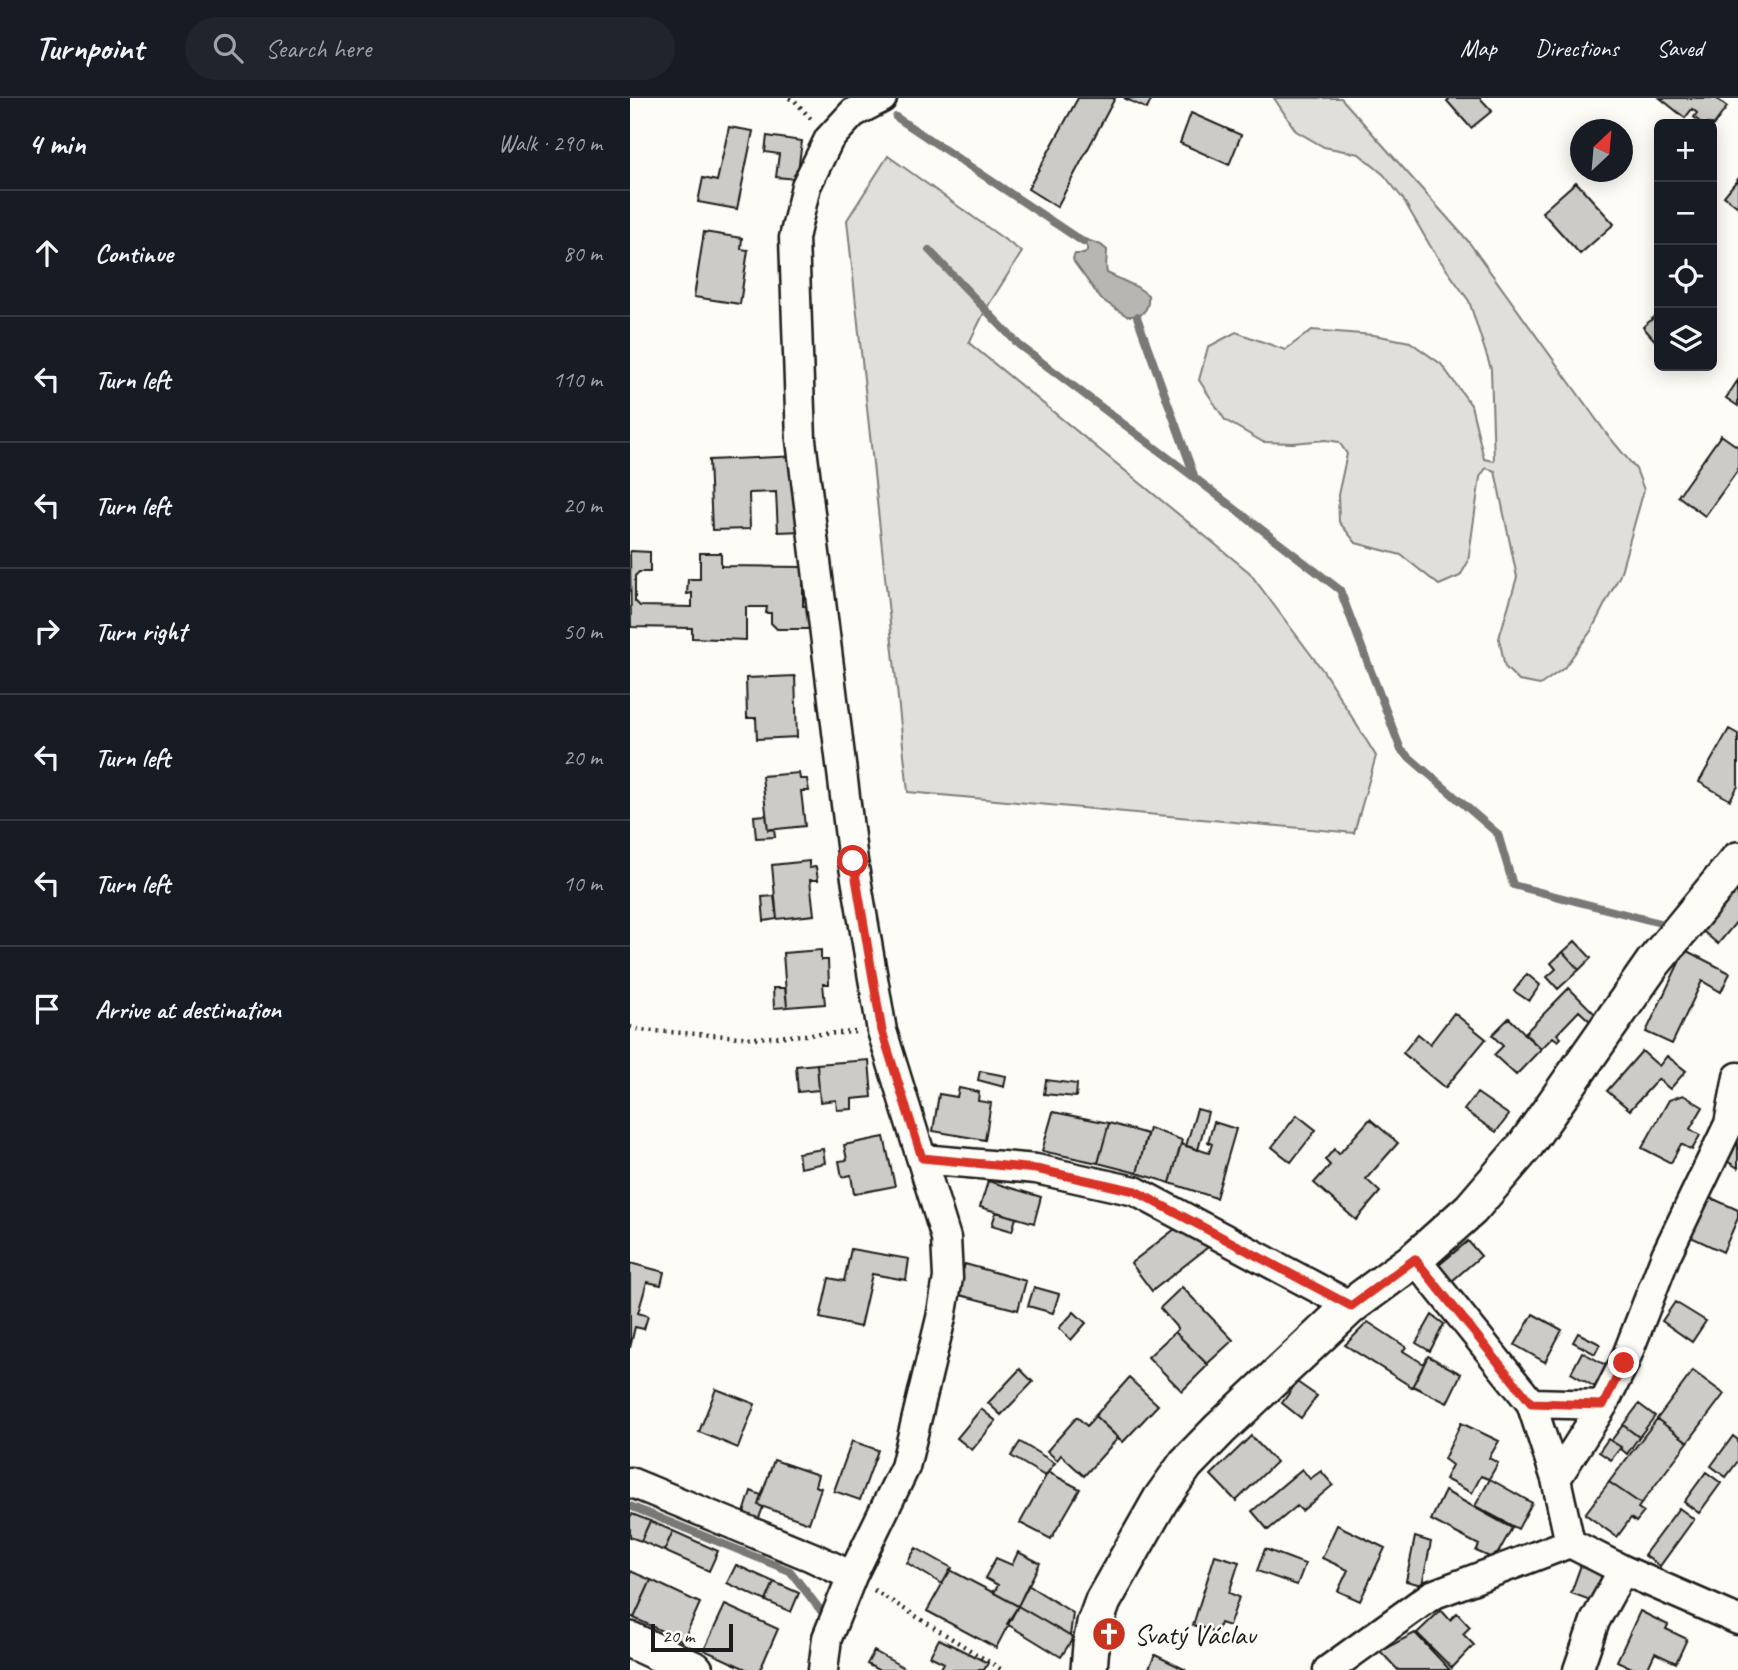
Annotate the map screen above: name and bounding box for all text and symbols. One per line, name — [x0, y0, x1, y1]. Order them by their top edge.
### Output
search box — [185, 17, 675, 80]
text: Turnpoint — [35, 27, 143, 69]
icon: search — [209, 29, 247, 67]
text: Search here — [265, 32, 371, 65]
text: Map — [1460, 33, 1497, 63]
text: Directions — [1535, 33, 1618, 63]
text: Saved — [1656, 33, 1703, 63]
north arrow — [1570, 119, 1633, 182]
map controls — [1654, 119, 1717, 371]
button: + — [1654, 119, 1717, 182]
text: 4 min — [28, 125, 85, 163]
text: Walk · 290 m — [498, 129, 602, 158]
button: − — [1654, 182, 1717, 245]
icon: ahead — [28, 234, 66, 272]
text: Continue — [95, 237, 173, 270]
text: 80 m — [563, 239, 602, 268]
button: locate — [1654, 245, 1717, 308]
button: layers — [1654, 308, 1717, 371]
icon: left — [28, 360, 66, 398]
text: Turn left — [95, 363, 170, 396]
text: 110 m — [553, 365, 602, 394]
icon: left — [28, 486, 66, 524]
text: Turn left — [95, 489, 170, 522]
text: 20 m — [563, 491, 602, 520]
icon: right — [28, 612, 66, 650]
text: Turn right — [95, 615, 186, 648]
text: 50 m — [563, 617, 602, 646]
icon: left — [28, 738, 66, 776]
text: Turn left — [95, 741, 170, 774]
text: 20 m — [563, 743, 602, 772]
route start — [837, 845, 868, 876]
icon: left — [28, 864, 66, 902]
text: Turn left — [95, 867, 170, 900]
text: 10 m — [563, 869, 602, 898]
icon: arrive — [28, 990, 66, 1028]
text: Arrive at destination — [95, 993, 281, 1026]
route end — [1608, 1347, 1639, 1378]
church icon: Svatý Václav — [1090, 1615, 1128, 1653]
place label: Svatý Václav — [1134, 1617, 1258, 1652]
scale bar — [651, 1621, 733, 1653]
text: 20 m — [662, 1624, 694, 1648]

